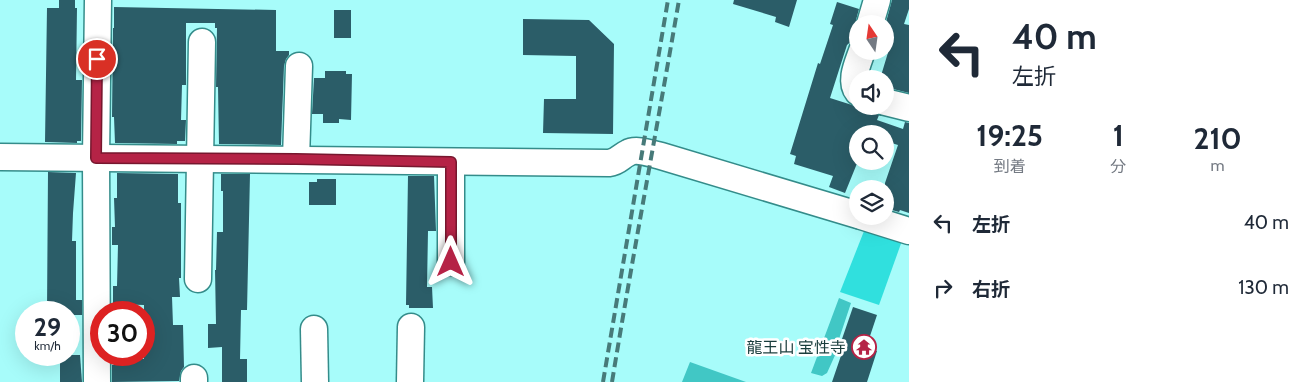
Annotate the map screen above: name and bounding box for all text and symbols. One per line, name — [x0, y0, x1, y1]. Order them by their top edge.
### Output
north arrow — [849, 15, 894, 60]
map controls — [849, 15, 894, 225]
text: 40 m — [1012, 15, 1097, 58]
icon: left — [929, 20, 994, 85]
pin — [76, 38, 118, 80]
icon: arrive — [83, 45, 111, 73]
text: 左折 — [1012, 63, 1056, 90]
button: sound — [849, 70, 894, 115]
text: 19:25 — [976, 117, 1043, 154]
text: 1 — [1113, 117, 1124, 154]
text: 210 — [1194, 120, 1242, 157]
button: search — [849, 125, 894, 170]
text: m — [1211, 156, 1225, 175]
text: 到着 — [994, 157, 1026, 176]
text: 分 — [1110, 157, 1126, 176]
button: layers — [849, 180, 894, 225]
icon: left — [929, 209, 957, 237]
text: 40 m — [1244, 211, 1289, 234]
text: 左折 — [972, 213, 1010, 236]
position arrow — [424, 235, 476, 287]
icon: right — [929, 274, 957, 302]
text: 130 m — [1238, 276, 1289, 299]
text: 右折 — [972, 278, 1010, 301]
speed limit sign: 30 — [90, 301, 155, 366]
text: 29 — [34, 312, 61, 342]
temple icon: 龍王山 宝性寺 — [851, 334, 877, 360]
text: km/h — [34, 338, 61, 353]
place label: 龍王山 宝性寺 — [746, 338, 846, 357]

